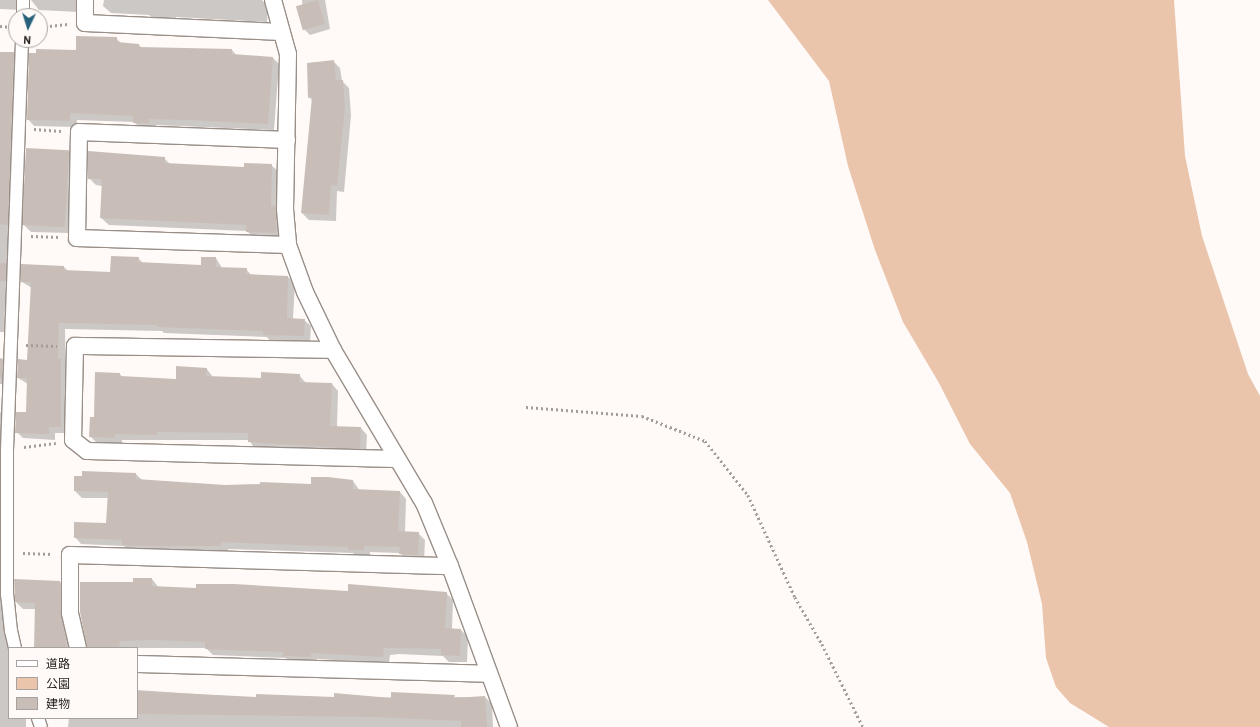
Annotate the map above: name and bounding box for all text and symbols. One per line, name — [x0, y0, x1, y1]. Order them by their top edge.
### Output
north arrow — [8, 8, 48, 48]
text: N — [23, 32, 32, 46]
legend — [8, 647, 138, 719]
text: 道路 — [46, 657, 70, 673]
text: 公園 — [46, 677, 70, 693]
text: 建物 — [46, 697, 70, 713]

